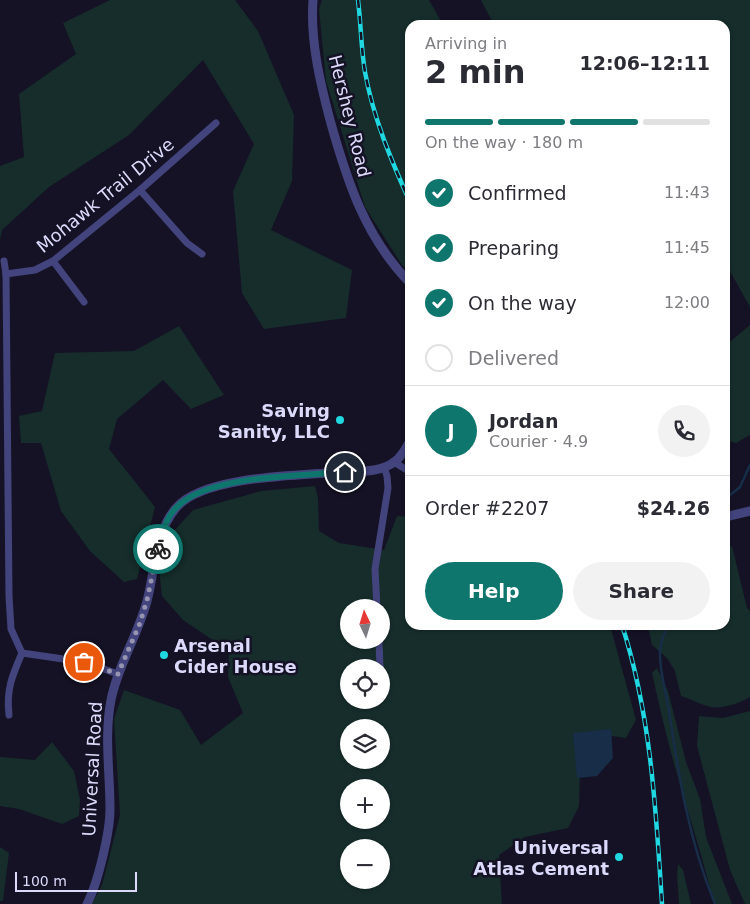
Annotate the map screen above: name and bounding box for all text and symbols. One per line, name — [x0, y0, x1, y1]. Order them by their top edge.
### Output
text: Arriving in — [425, 34, 507, 53]
text: 12:06–12:11 — [580, 52, 710, 74]
street label: Hershey Road — [325, 53, 375, 179]
text: 2 min — [425, 53, 526, 91]
street label: Mohawk Trail Drive — [32, 133, 178, 257]
text: On the way · 180 m — [425, 133, 583, 152]
icon: check — [425, 179, 453, 207]
text: Confirmed — [468, 182, 567, 204]
text: 11:43 — [664, 183, 710, 202]
icon: check — [425, 234, 453, 262]
text: Preparing — [468, 237, 559, 259]
text: 11:45 — [664, 238, 710, 257]
icon: check — [425, 289, 453, 317]
text: On the way — [468, 292, 577, 314]
text: 12:00 — [664, 293, 710, 312]
text: Delivered — [468, 347, 559, 369]
place label: Saving Sanity, LLC — [218, 400, 330, 442]
button: phone — [658, 405, 710, 457]
text: Jordan — [489, 410, 558, 432]
marker: Saving Sanity, LLC — [334, 414, 346, 426]
text: J — [447, 420, 455, 442]
text: Courier · 4.9 — [489, 432, 588, 451]
pin — [324, 451, 366, 493]
icon: home — [331, 458, 359, 486]
text: Order #2207 — [425, 497, 549, 519]
text: $24.26 — [637, 497, 710, 519]
courier — [133, 524, 183, 574]
icon: bike — [144, 535, 172, 563]
button: Help — [425, 562, 563, 620]
button: Share — [573, 562, 710, 620]
north arrow — [340, 599, 390, 649]
map controls — [340, 599, 390, 889]
place label: Arsenal Cider House — [174, 635, 297, 677]
pin — [63, 641, 105, 683]
icon: bag — [70, 648, 98, 676]
marker: Arsenal Cider House — [158, 649, 170, 661]
button: locate — [340, 659, 390, 709]
street label: Universal Road — [78, 701, 106, 837]
button: layers — [340, 719, 390, 769]
button: + — [340, 779, 390, 829]
place label: Universal Atlas Cement — [473, 837, 609, 879]
button: − — [340, 839, 390, 889]
marker: Universal Atlas Cement — [613, 851, 625, 863]
scale bar — [15, 869, 138, 892]
text: 100 m — [22, 873, 67, 889]

